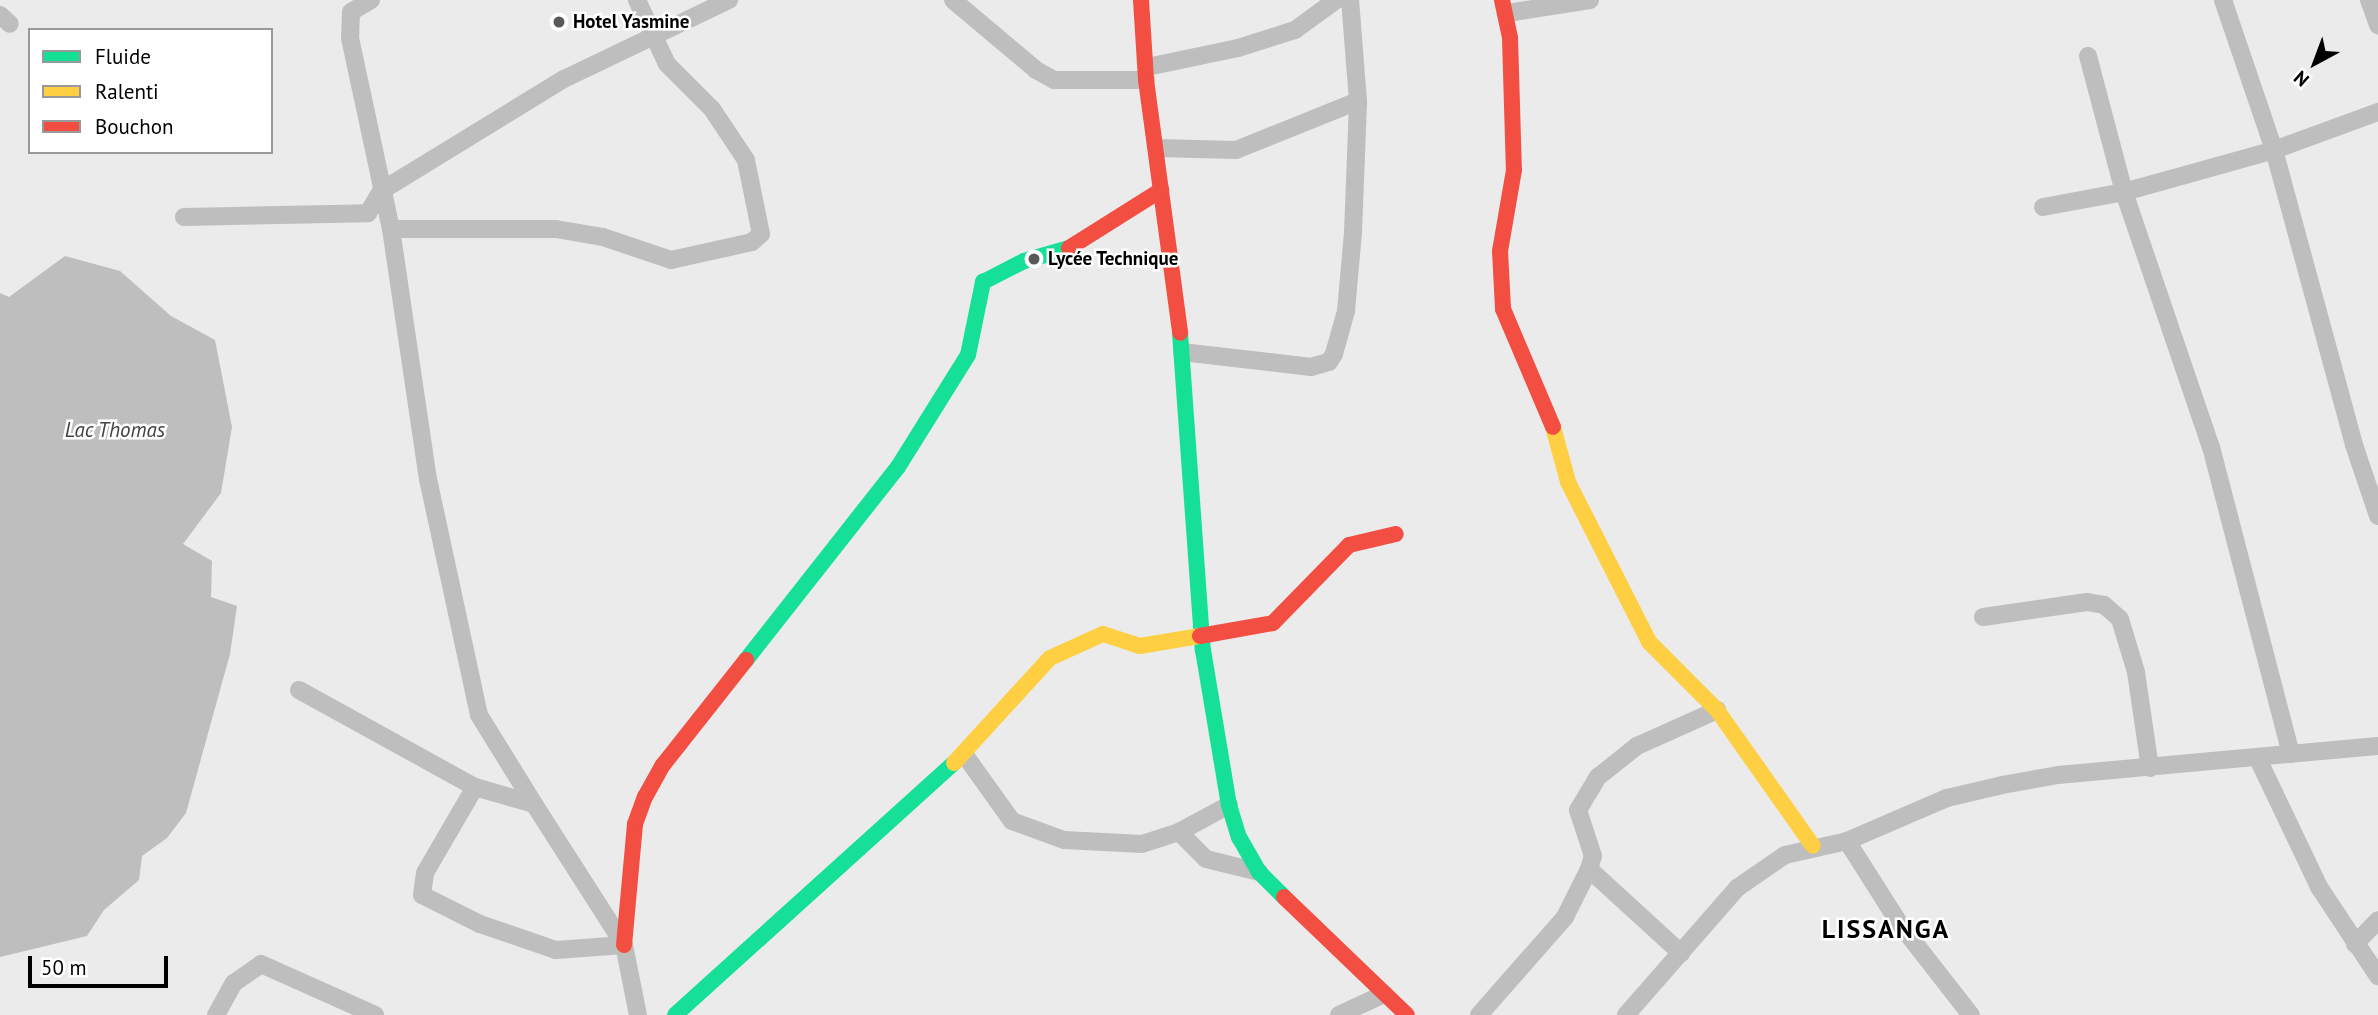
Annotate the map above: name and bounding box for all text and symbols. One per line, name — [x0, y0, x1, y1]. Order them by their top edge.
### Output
place label: Hotel Yasmine — [573, 11, 690, 33]
marker: Hotel Yasmine — [551, 14, 567, 30]
legend — [28, 28, 273, 154]
north arrow — [2280, 28, 2350, 98]
text: Fluide — [95, 43, 151, 70]
text: N — [2289, 66, 2314, 92]
text: Ralenti — [95, 78, 159, 105]
text: Bouchon — [95, 113, 174, 140]
place label: Lycée Technique — [1048, 248, 1179, 270]
marker: Lycée Technique — [1026, 251, 1042, 267]
water label: Lac Thomas — [64, 417, 166, 443]
district label: LISSANGA — [1823, 913, 1949, 945]
scale bar — [32, 942, 172, 986]
text: 50 m — [41, 954, 87, 981]

